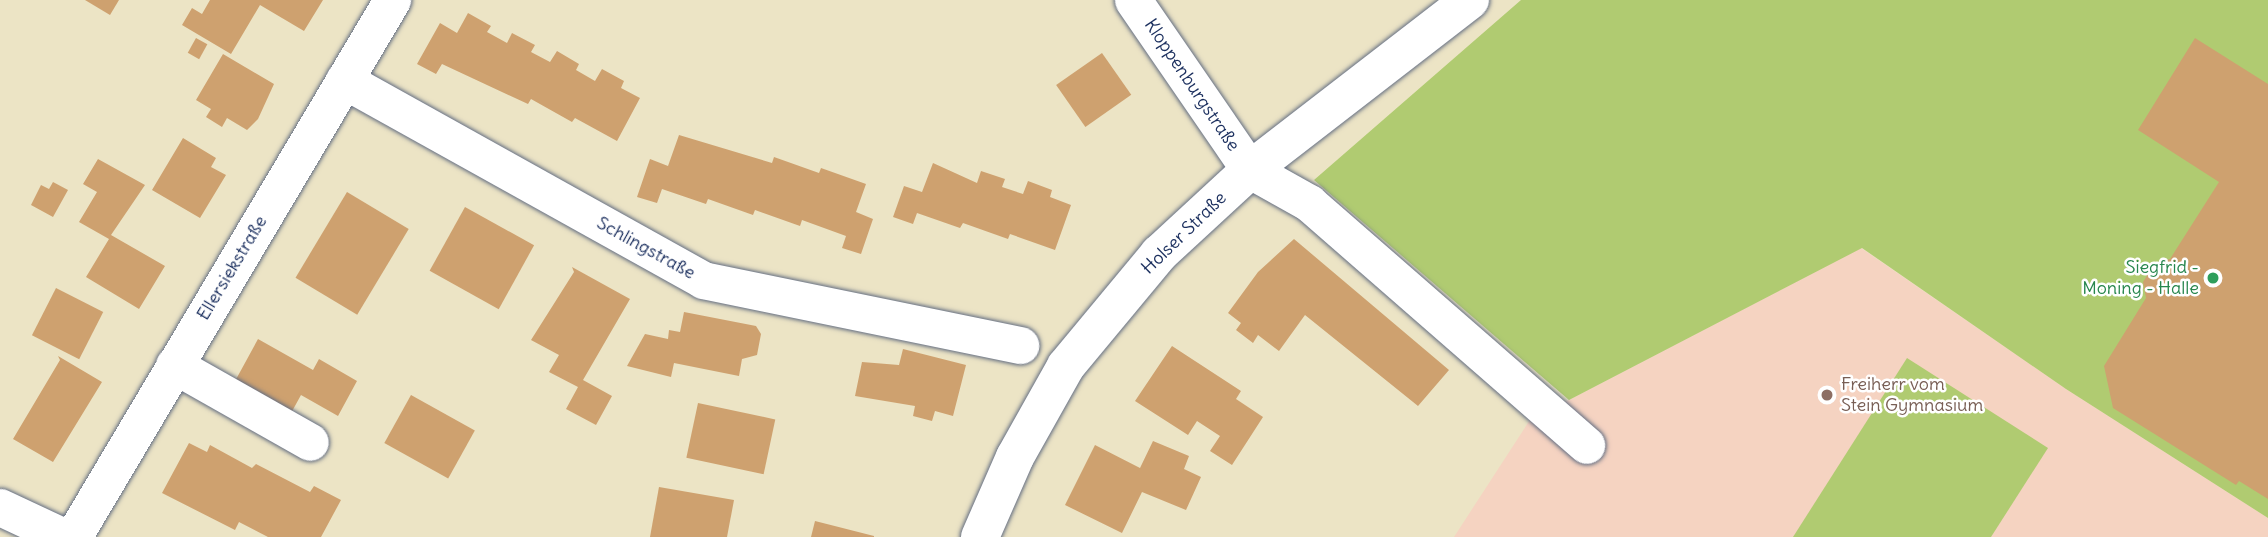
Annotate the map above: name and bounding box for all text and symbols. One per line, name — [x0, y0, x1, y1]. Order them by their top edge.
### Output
street label: Kloppenburgstraße — [1140, 15, 1244, 155]
street label: Holser Straße — [1137, 187, 1231, 279]
street label: Ellersiekstraße — [192, 212, 272, 324]
street label: Schlingstraße — [593, 212, 699, 284]
place label: Siegfrid - Moning - Halle — [2082, 257, 2199, 300]
marker: Siegfrid - Moning - Halle — [2205, 270, 2221, 286]
place label: Freiherr vom Stein Gymnasium — [1841, 374, 1983, 416]
marker: Freiherr vom Stein Gymnasium — [1819, 387, 1835, 403]

